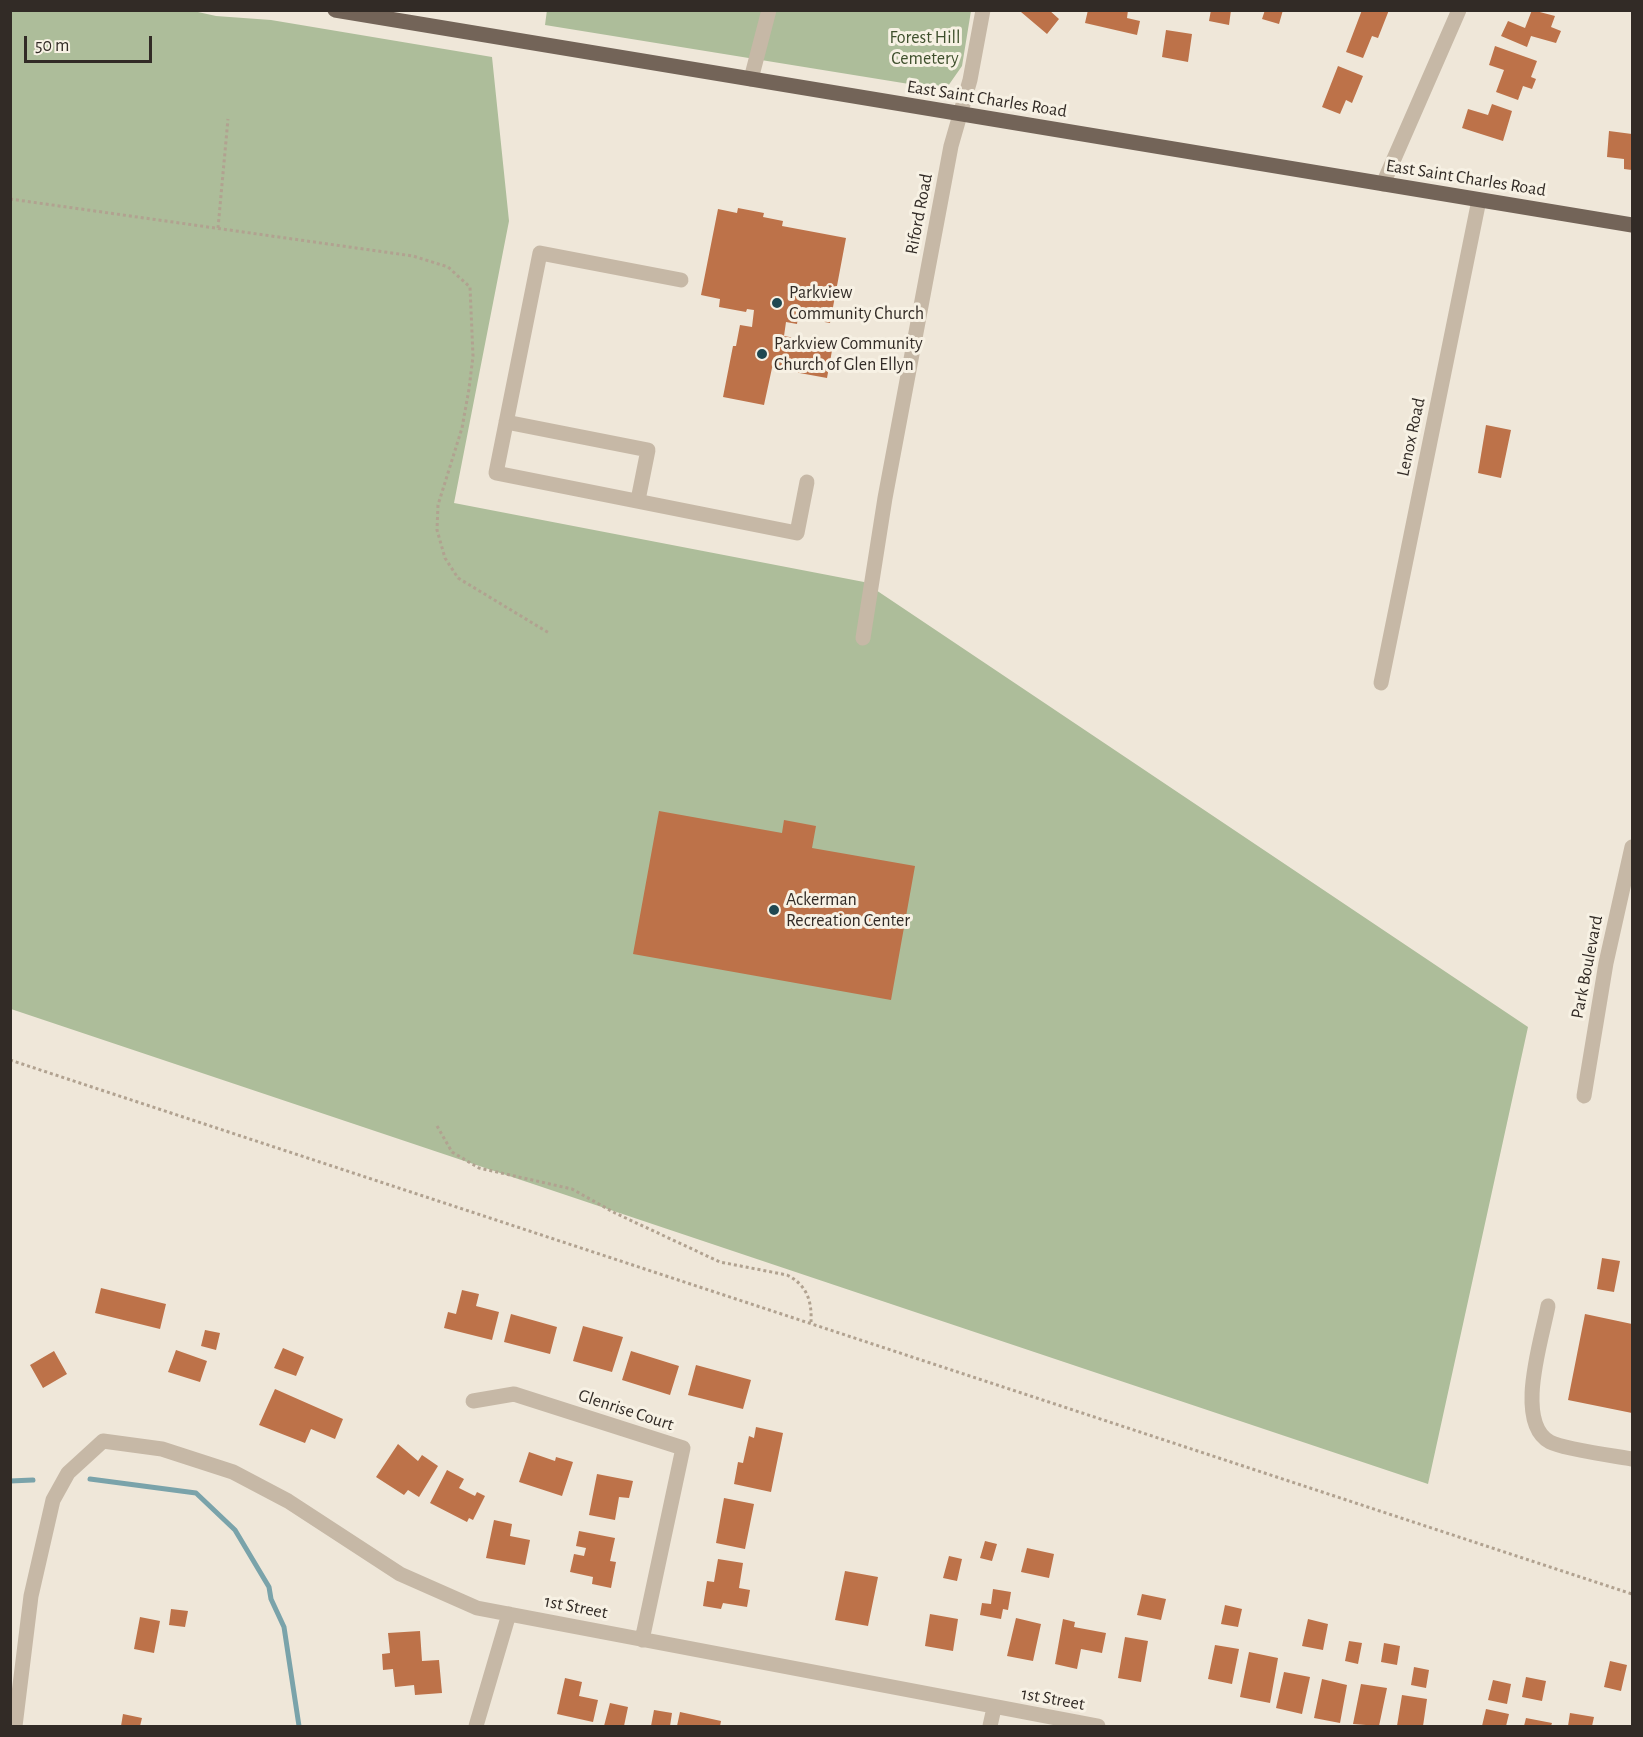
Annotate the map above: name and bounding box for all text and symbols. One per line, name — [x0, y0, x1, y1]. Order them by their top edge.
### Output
scale bar — [27, 24, 154, 62]
park label: Forest Hill Cemetery — [890, 27, 960, 70]
text: 50 m — [35, 37, 69, 55]
street label: East Saint Charles Road — [905, 76, 1069, 122]
street label: East Saint Charles Road — [1384, 155, 1548, 201]
street label: Riford Road — [901, 172, 937, 256]
place label: Parkview Community Church — [789, 282, 924, 324]
marker: Parkview Community Church — [770, 296, 784, 310]
place label: Parkview Community Church of Glen Ellyn — [774, 333, 923, 376]
marker: Parkview Community Church of Glen Ellyn — [755, 347, 769, 361]
street label: Lenox Road — [1392, 396, 1430, 478]
place label: Ackerman Recreation Center — [786, 889, 910, 932]
marker: Ackerman Recreation Center — [767, 903, 781, 917]
street label: Park Boulevard — [1566, 913, 1608, 1021]
street label: Glenrise Court — [576, 1384, 676, 1436]
street label: 1st Street — [543, 1590, 609, 1624]
street label: 1st Street — [1020, 1683, 1086, 1715]

